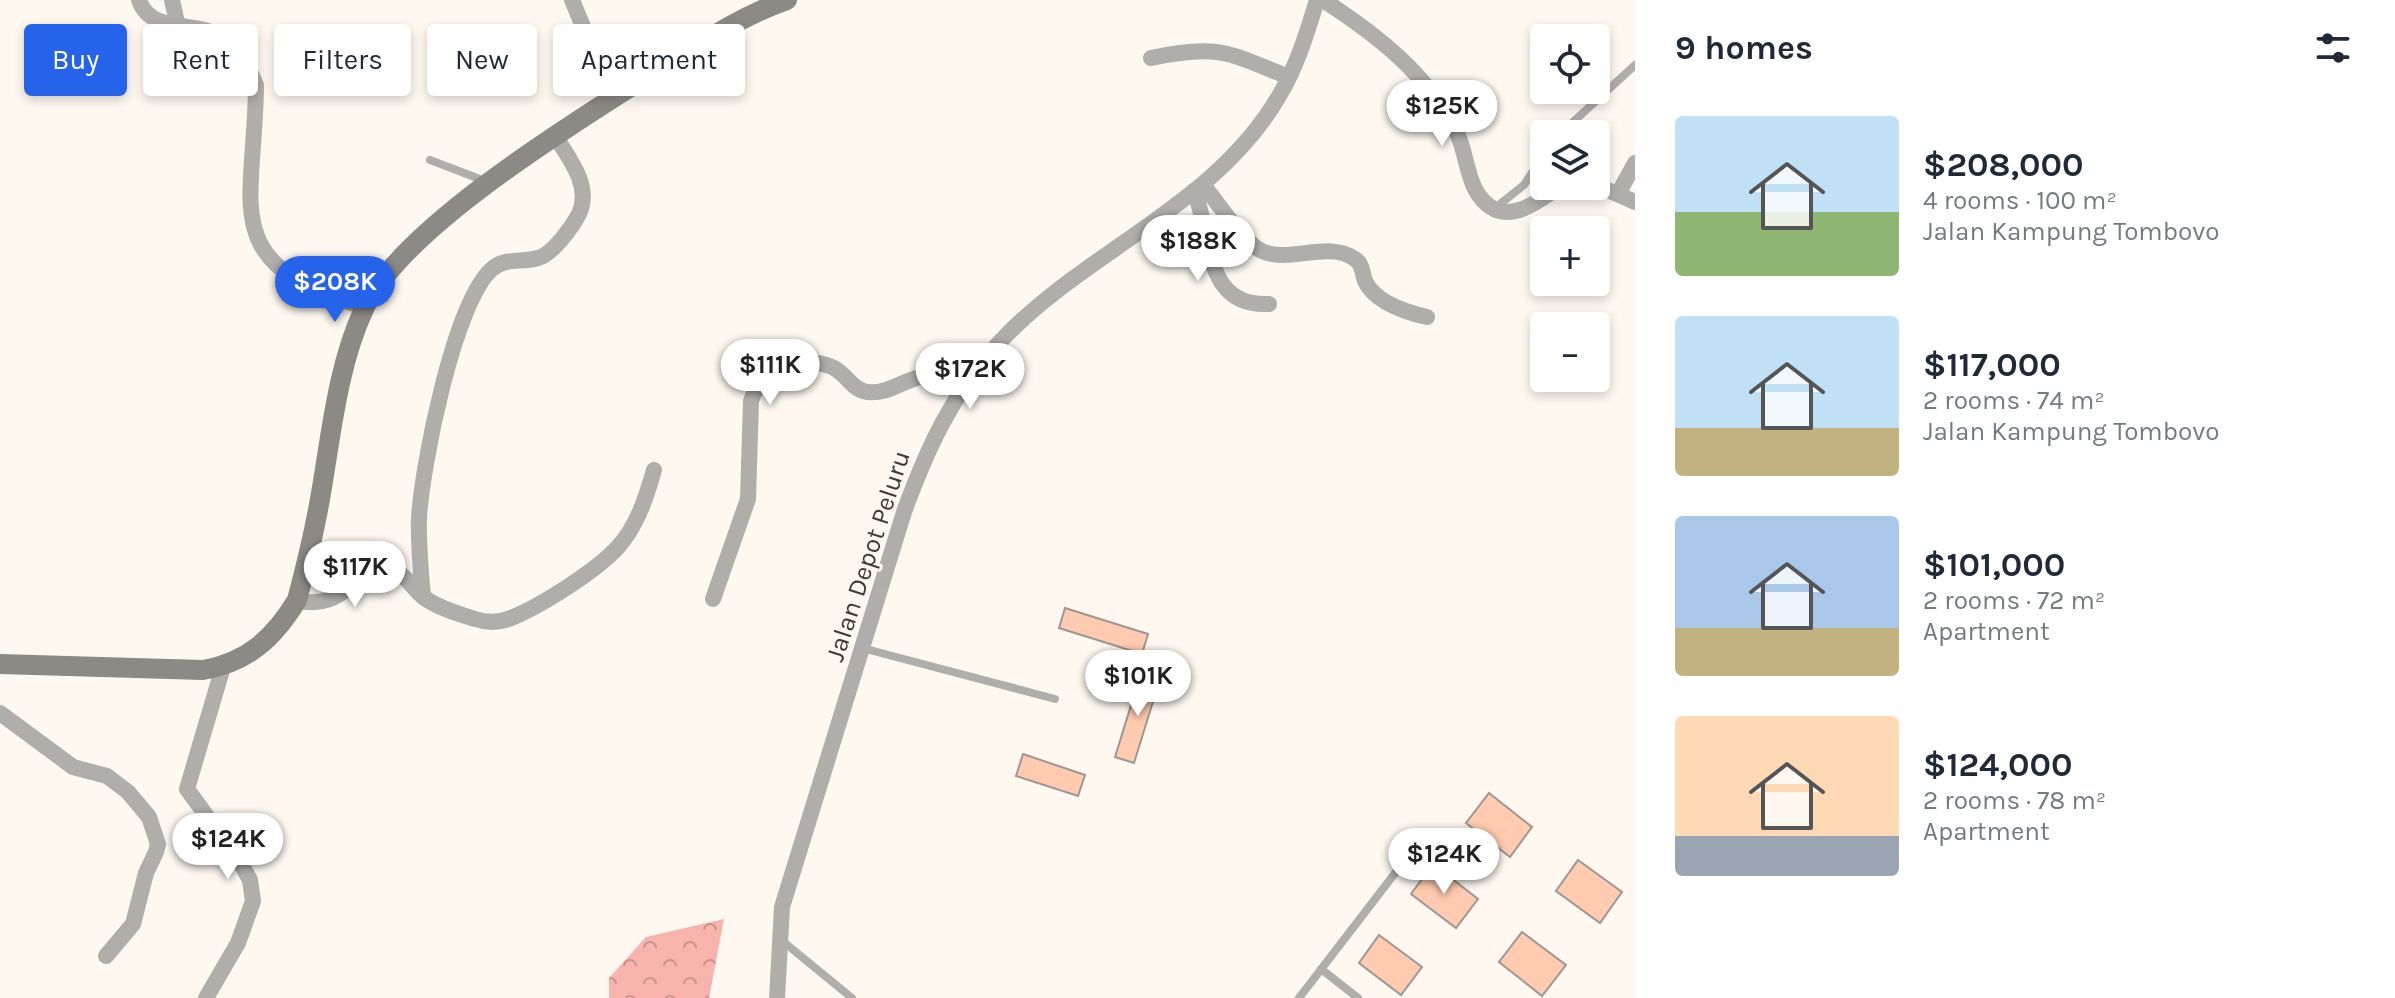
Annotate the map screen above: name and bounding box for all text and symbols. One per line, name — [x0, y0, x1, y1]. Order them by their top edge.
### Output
chip: Buy — [24, 24, 127, 96]
chip: Rent — [143, 24, 258, 96]
chip: Filters — [274, 24, 411, 96]
chip: New — [427, 24, 537, 96]
chip: Apartment — [553, 24, 745, 96]
map controls — [1530, 24, 1610, 392]
button: locate — [1530, 24, 1610, 104]
icon: filters — [2311, 26, 2355, 70]
text: 9 homes — [1675, 28, 1813, 68]
pin: $125K — [1386, 80, 1498, 148]
text: $125K — [1404, 90, 1480, 121]
button: layers — [1530, 120, 1610, 200]
text: $208,000 — [1923, 145, 2084, 185]
icon: home — [1739, 148, 1835, 244]
text: 4 rooms · 100 m² — [1923, 185, 2117, 216]
pin: $188K — [1142, 215, 1254, 283]
button: + — [1530, 216, 1610, 296]
text: Jalan Kampung Tombovo — [1923, 216, 2220, 247]
text: $188K — [1159, 225, 1237, 256]
pin: $208K — [279, 256, 391, 324]
text: $208K — [293, 266, 377, 297]
button: − — [1530, 312, 1610, 392]
pin: $111K — [714, 339, 826, 407]
pin: $172K — [914, 343, 1026, 411]
text: $117,000 — [1923, 345, 2061, 385]
icon: home — [1739, 348, 1835, 444]
text: $111K — [739, 349, 801, 380]
text: $172K — [934, 353, 1006, 384]
text: 2 rooms · 74 m² — [1923, 385, 2105, 416]
text: Jalan Kampung Tombovo — [1923, 416, 2220, 447]
street label: Jalan Depot Peluru — [819, 447, 917, 665]
pin: $117K — [299, 541, 411, 609]
text: $101,000 — [1923, 545, 2065, 585]
icon: home — [1739, 548, 1835, 644]
text: $117K — [322, 551, 388, 582]
text: 2 rooms · 72 m² — [1923, 585, 2105, 616]
text: Apartment — [1923, 616, 2050, 647]
pin: $101K — [1082, 650, 1194, 718]
text: $101K — [1103, 660, 1173, 691]
text: $124,000 — [1923, 745, 2072, 785]
icon: home — [1739, 748, 1835, 844]
text: 2 rooms · 78 m² — [1923, 785, 2106, 816]
pin: $124K — [172, 813, 284, 881]
text: Apartment — [1923, 816, 2050, 847]
text: $124K — [190, 823, 266, 854]
pin: $124K — [1388, 828, 1500, 896]
text: $124K — [1406, 838, 1482, 869]

